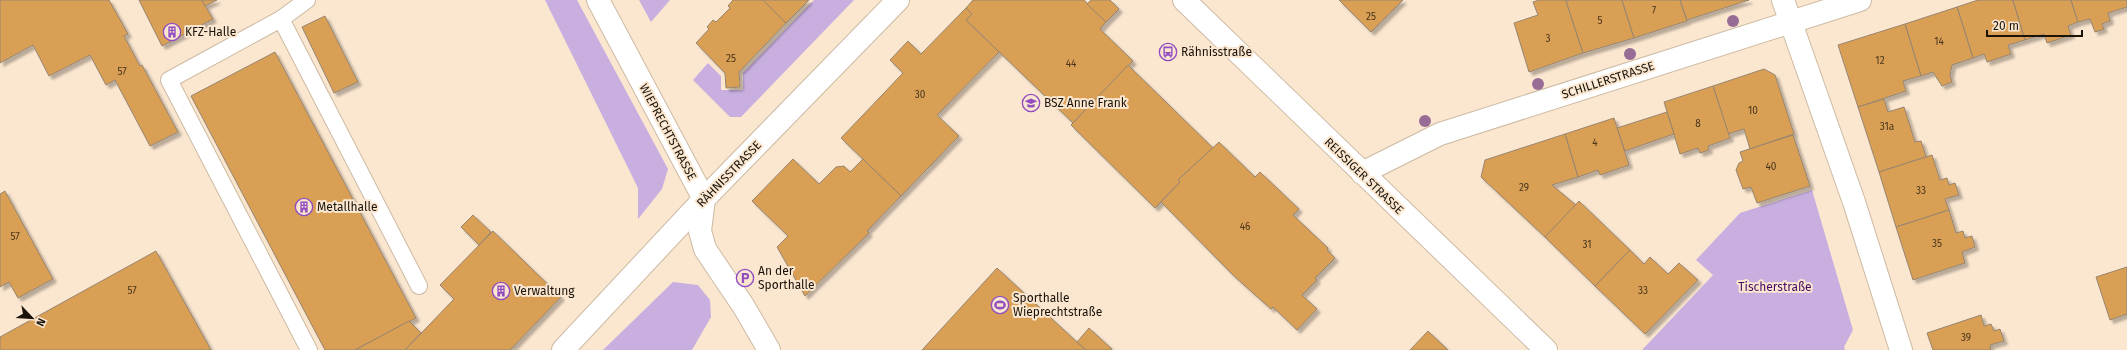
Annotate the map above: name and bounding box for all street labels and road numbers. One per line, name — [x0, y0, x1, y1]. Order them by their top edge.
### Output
street label: SCHILLERSTRASSE — [1560, 58, 1656, 102]
street label: WIEPRECHTSTRASSE — [637, 81, 699, 183]
street label: REISSIGER STRASSE — [1322, 135, 1406, 217]
street label: RÄHNISSTRASSE — [693, 137, 764, 210]

